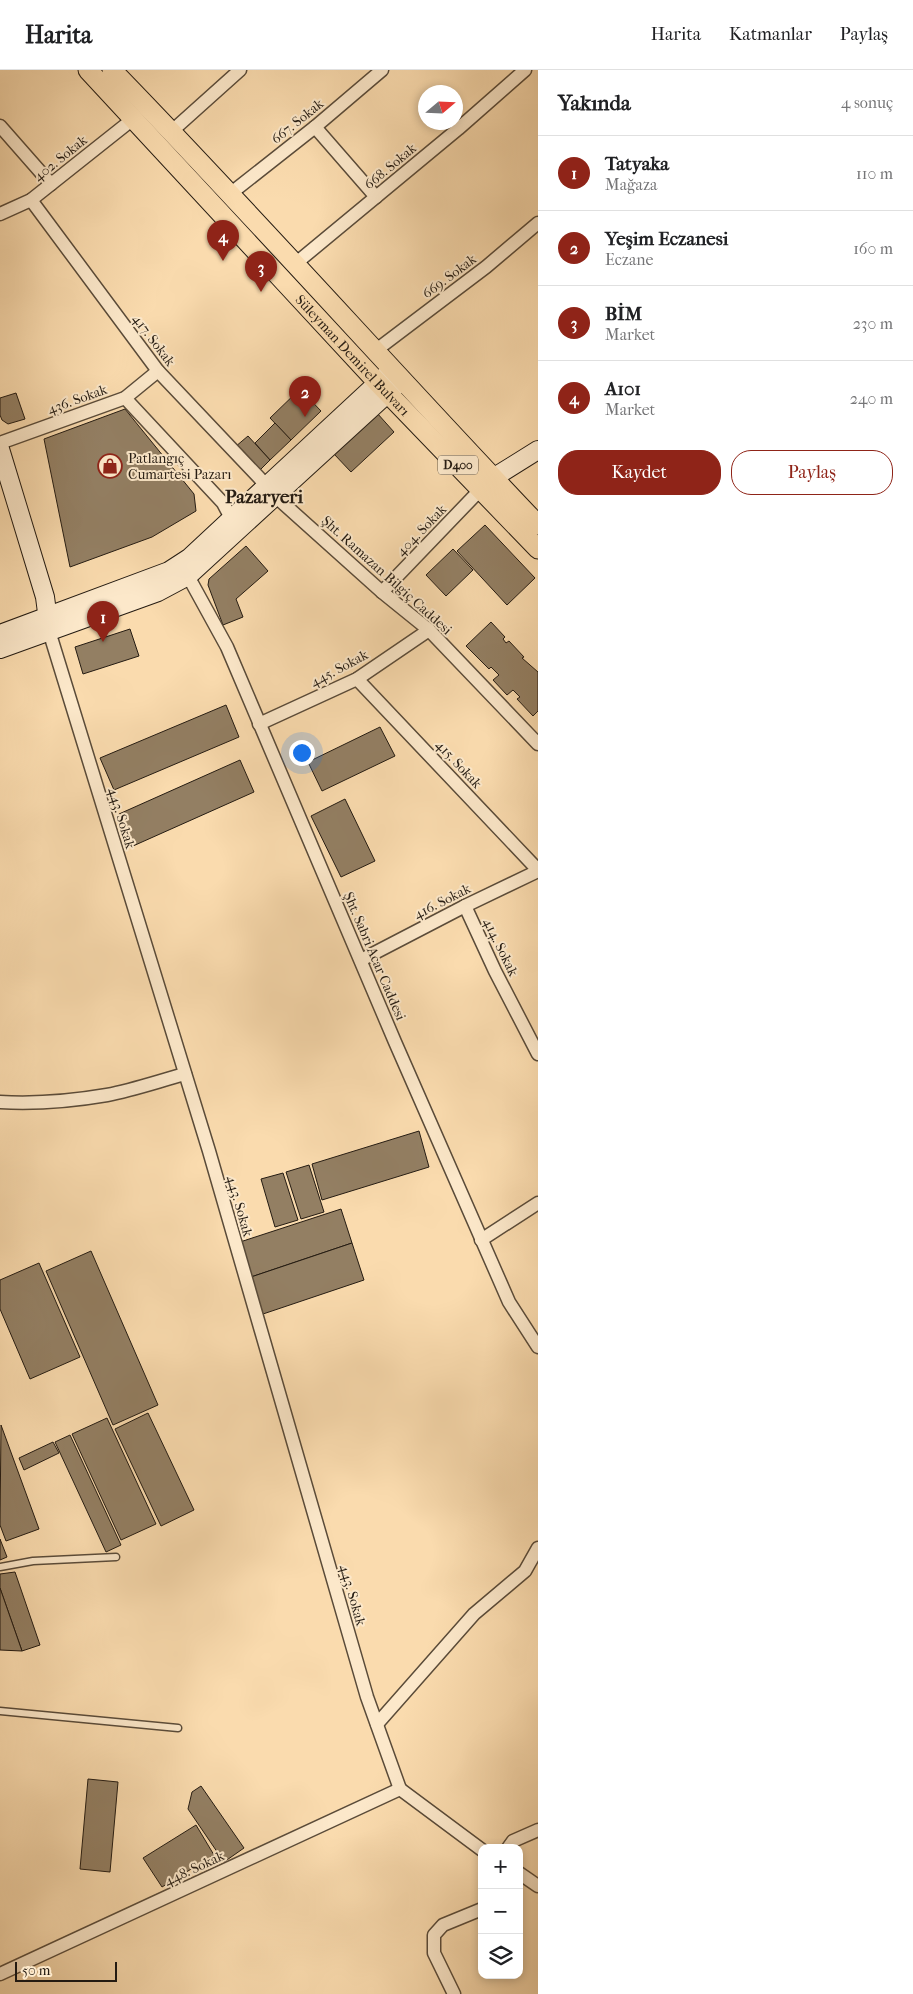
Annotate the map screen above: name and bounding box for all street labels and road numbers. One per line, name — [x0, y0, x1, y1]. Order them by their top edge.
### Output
street label: 667. Sokak — [268, 95, 328, 148]
street label: 402. Sokak — [30, 131, 91, 185]
street label: 668. Sokak — [361, 139, 421, 193]
street label: 669. Sokak — [419, 250, 480, 302]
street label: Süleyman Demirel Bulvarı — [292, 291, 413, 420]
street label: 417. Sokak — [129, 311, 179, 370]
street label: 436. Sokak — [45, 381, 110, 418]
road number: D400 — [438, 456, 478, 474]
street label: 404. Sokak — [393, 500, 451, 560]
street label: Şht. Ramazan Bilgiç Caddesi — [318, 512, 455, 638]
street label: 445. Sokak — [307, 646, 372, 691]
street label: 415. Sokak — [432, 737, 486, 793]
street label: 443. Sokak — [104, 785, 139, 852]
street label: 416. Sokak — [411, 880, 474, 923]
street label: Şht. Sabri Acar Caddesi — [340, 889, 409, 1023]
street label: 414. Sokak — [479, 915, 522, 980]
street label: 443. Sokak — [223, 1173, 257, 1240]
street label: 443. Sokak — [336, 1562, 370, 1629]
street label: 448. Sokak — [161, 1847, 228, 1890]

